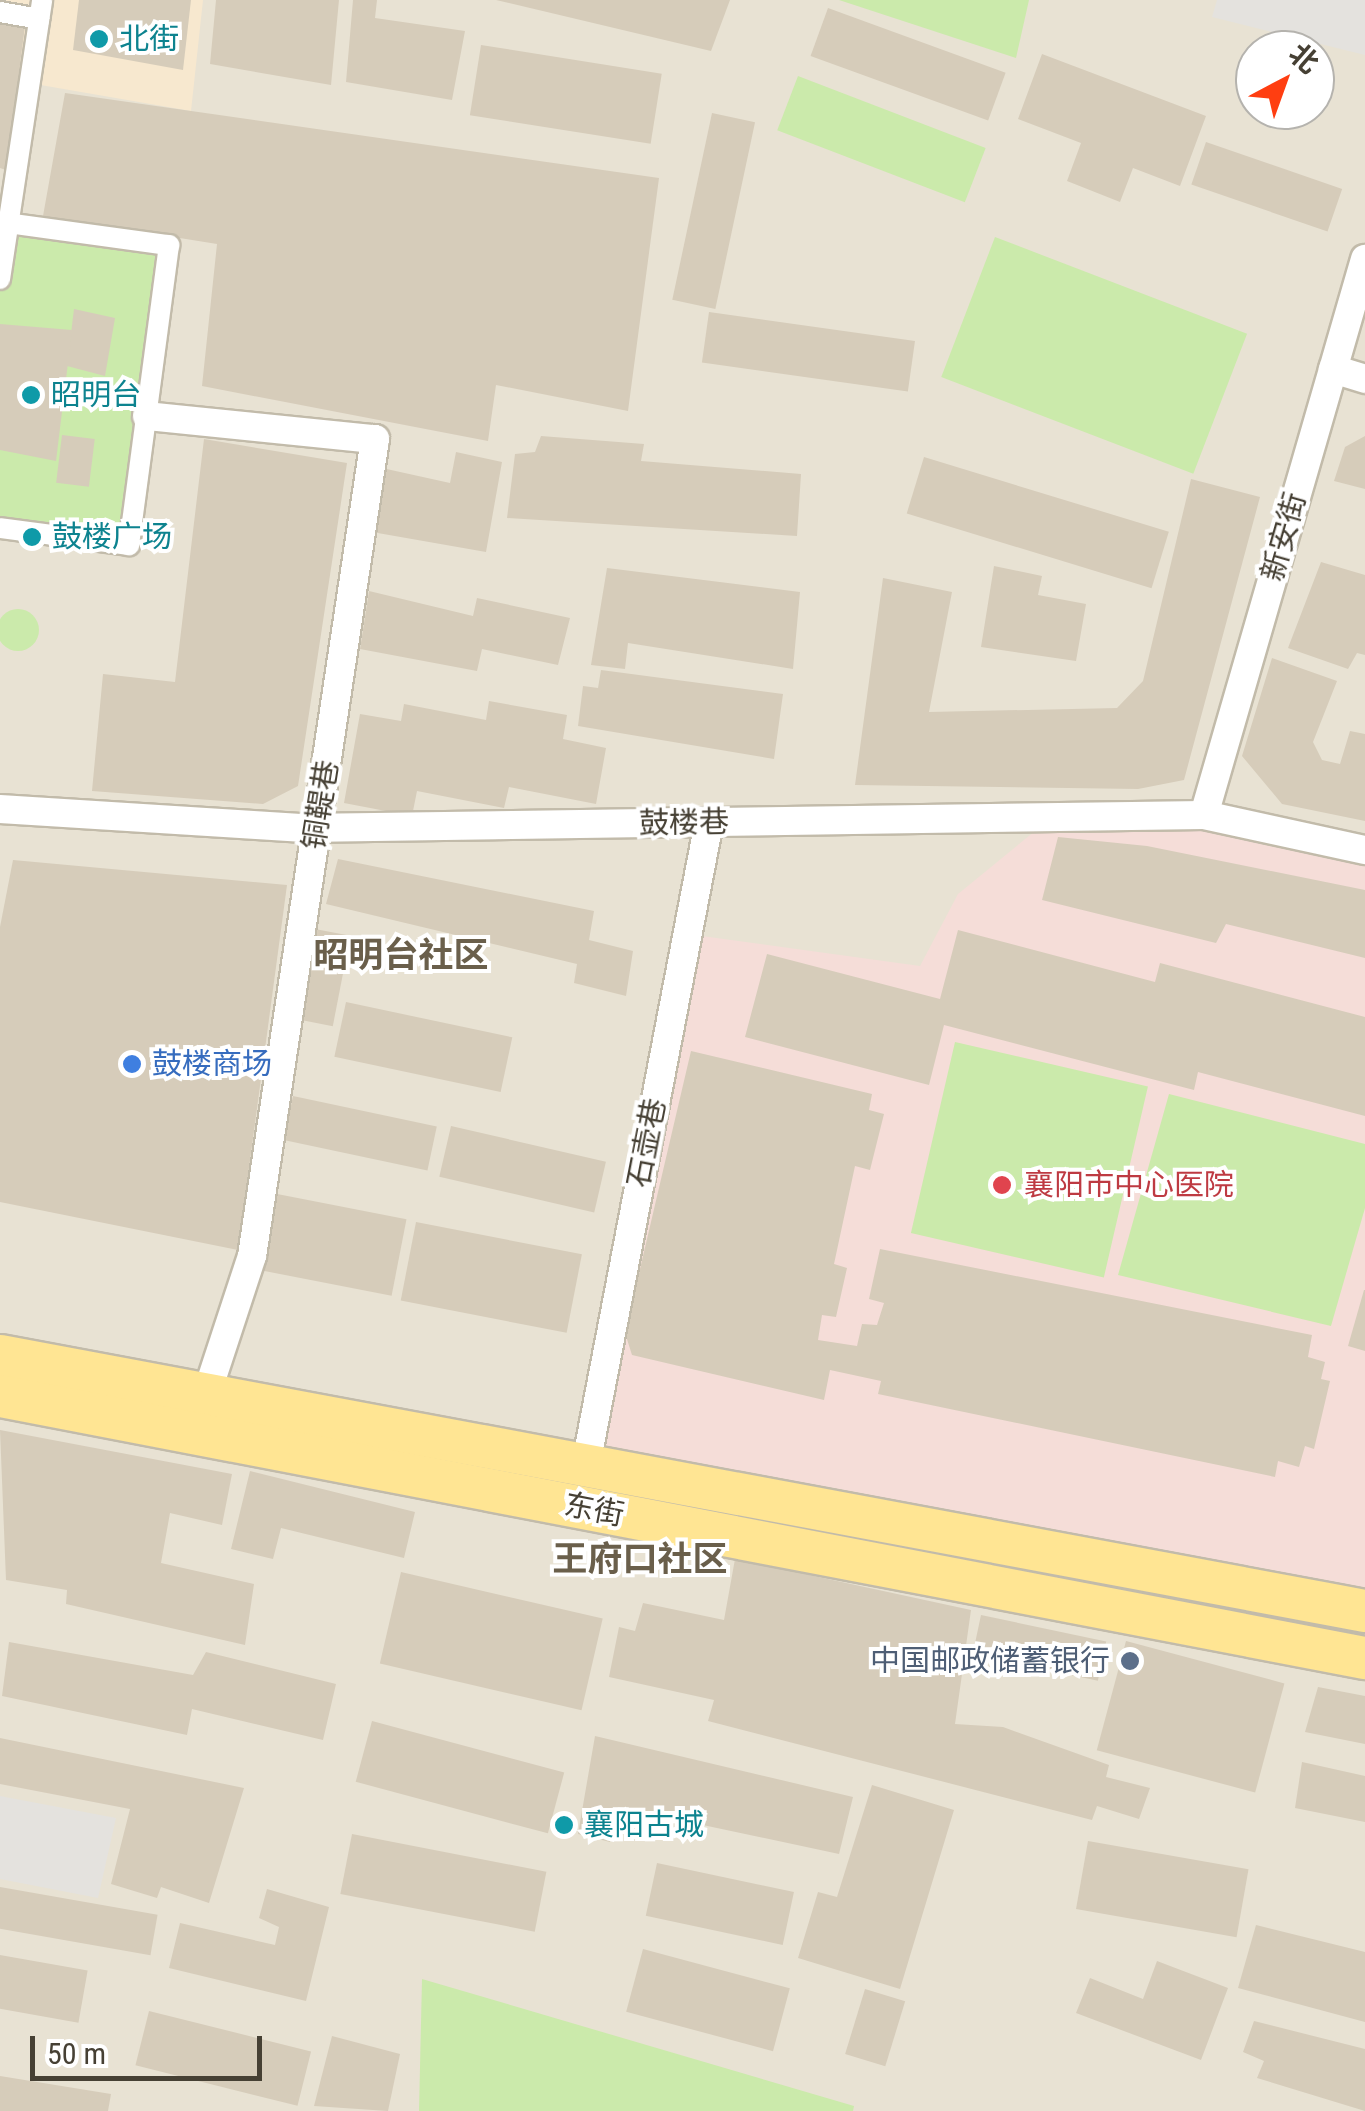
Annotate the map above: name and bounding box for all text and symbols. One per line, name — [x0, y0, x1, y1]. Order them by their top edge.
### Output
place label: 北街 — [119, 21, 179, 57]
marker: 北街 — [88, 28, 110, 50]
north arrow — [1235, 30, 1335, 130]
text: 北 — [1282, 37, 1325, 80]
place label: 昭明台 — [51, 377, 141, 413]
marker: 昭明台 — [20, 384, 42, 406]
street label: 新安街 — [1254, 489, 1314, 585]
place label: 鼓楼广场 — [52, 519, 172, 555]
marker: 鼓楼广场 — [21, 526, 43, 548]
street label: 铜鞮巷 — [296, 758, 346, 852]
street label: 鼓楼巷 — [639, 804, 729, 842]
district label: 昭明台社区 — [314, 935, 488, 977]
place label: 鼓楼商场 — [152, 1046, 272, 1082]
marker: 鼓楼商场 — [121, 1053, 143, 1075]
street label: 石壶巷 — [621, 1095, 673, 1191]
place label: 襄阳市中心医院 — [1024, 1167, 1234, 1203]
marker: 襄阳市中心医院 — [989, 1172, 1015, 1198]
street label: 东街 — [561, 1487, 627, 1533]
district label: 王府口社区 — [553, 1539, 727, 1581]
place label: 中国邮政储蓄银行 — [870, 1643, 1110, 1679]
marker: 中国邮政储蓄银行 — [1119, 1650, 1141, 1672]
place label: 襄阳古城 — [584, 1807, 704, 1843]
marker: 襄阳古城 — [553, 1814, 575, 1836]
scale bar — [35, 2016, 268, 2078]
text: 50 m — [47, 2036, 106, 2071]

